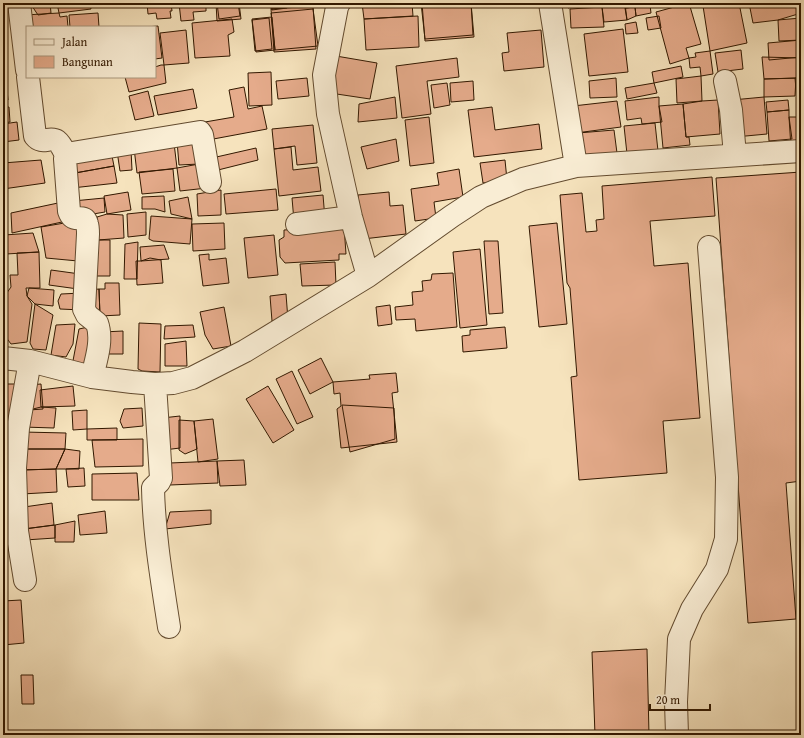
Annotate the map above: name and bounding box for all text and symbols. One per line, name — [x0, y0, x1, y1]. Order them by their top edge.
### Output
legend — [26, 26, 156, 78]
text: Jalan — [60, 33, 87, 50]
text: Bangunan — [62, 53, 113, 70]
scale bar — [650, 686, 710, 712]
text: 20 m — [656, 691, 680, 708]

